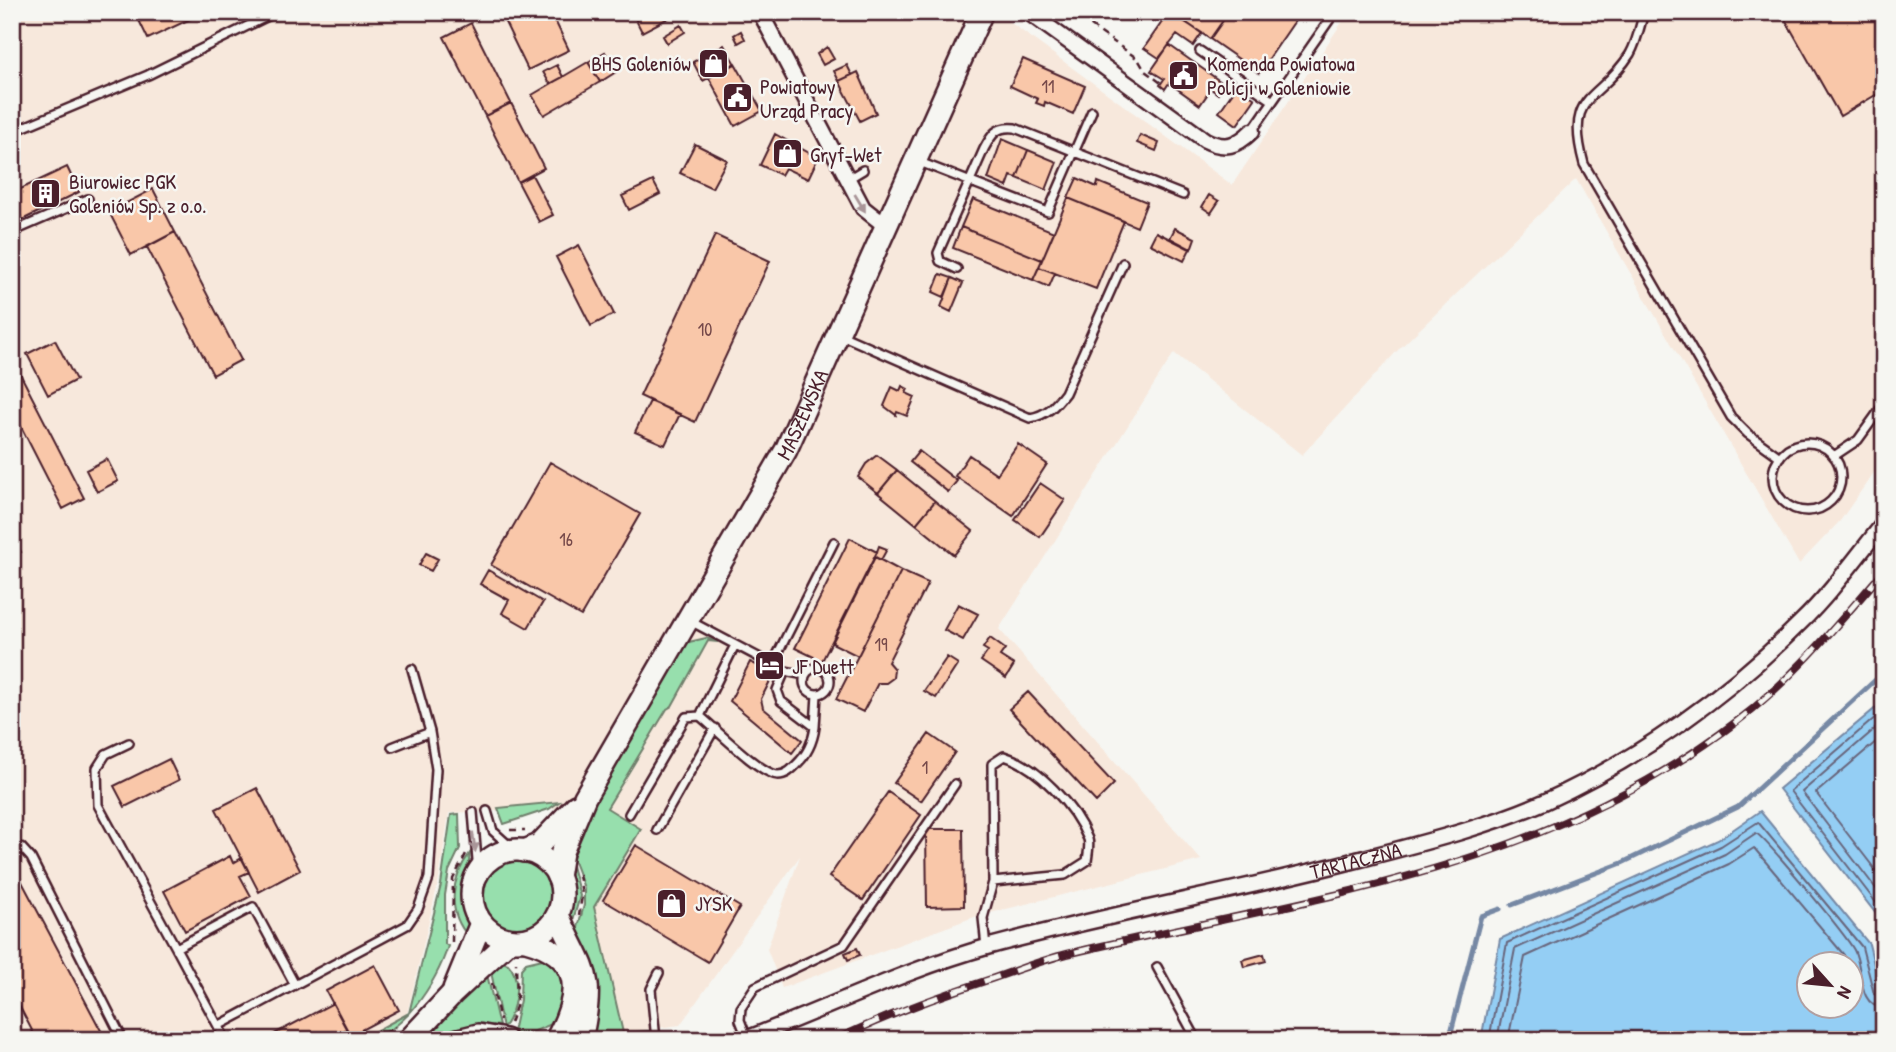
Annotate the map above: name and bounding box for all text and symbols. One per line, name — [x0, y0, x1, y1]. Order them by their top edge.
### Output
shop icon: BHS Goleniów — [697, 46, 731, 80]
place label: BHS Goleniów — [591, 49, 691, 78]
place label: Komenda Powiatowa Policji w Goleniowie — [1207, 49, 1355, 102]
public building icon: Komenda Powiatowa Policji w Goleniowie — [1167, 58, 1201, 92]
place label: Powiatowy Urząd Pracy — [760, 72, 853, 125]
house number: 11 — [1041, 74, 1055, 99]
public building icon: Powiatowy Urząd Pracy — [720, 81, 754, 115]
shop icon: Gryf-Wet — [770, 137, 804, 171]
place label: Gryf-Wet — [810, 140, 882, 169]
place label: Biurowiec PGK Goleniów Sp. z o.o. — [69, 167, 206, 220]
building icon: Biurowiec PGK Goleniów Sp. z o.o. — [29, 176, 63, 210]
one-way arrow — [854, 193, 867, 212]
house number: 10 — [698, 317, 712, 342]
street label: MASZEWSKA — [769, 365, 835, 465]
house number: 16 — [559, 527, 573, 552]
house number: 19 — [874, 632, 888, 657]
hotel icon: JF Duett — [752, 649, 786, 683]
place label: JF Duett — [792, 652, 854, 681]
house number: 1 — [922, 755, 928, 780]
one-way arrow — [469, 831, 480, 853]
street label: TARTACZNA — [1307, 835, 1404, 886]
shop icon: JYSK — [655, 886, 689, 920]
place label: JYSK — [695, 889, 733, 918]
north arrow — [1794, 950, 1864, 1020]
text: N — [1831, 982, 1859, 1003]

